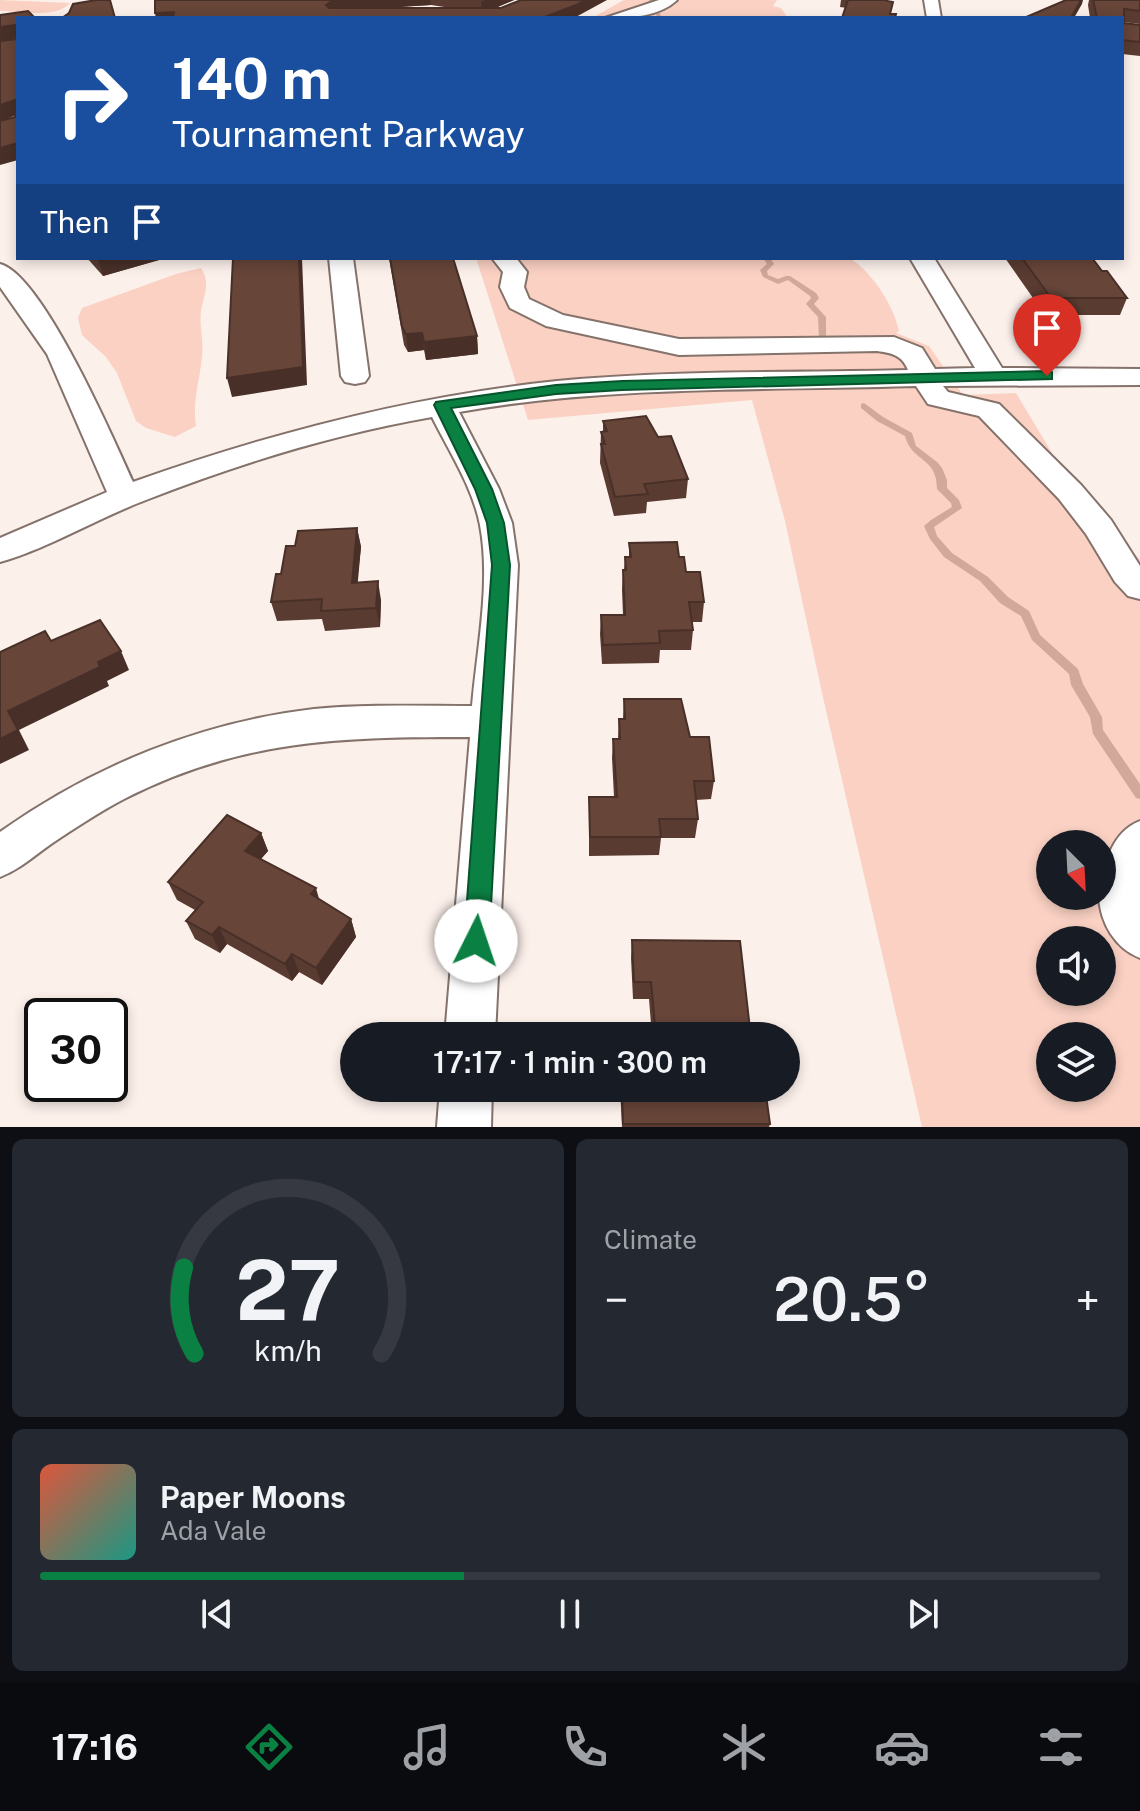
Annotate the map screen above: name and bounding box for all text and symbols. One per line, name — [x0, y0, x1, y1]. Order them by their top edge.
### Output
text: 140 m — [172, 46, 332, 112]
icon: right — [40, 48, 144, 152]
text: Tournament Parkway — [172, 113, 525, 155]
icon: arrive — [125, 200, 169, 244]
text: Then — [40, 204, 109, 240]
pin — [1013, 294, 1081, 376]
icon: arrive — [1025, 306, 1069, 350]
north arrow — [1036, 830, 1116, 910]
map controls — [1036, 830, 1116, 1102]
position arrow — [434, 899, 518, 983]
button: sound — [1036, 926, 1116, 1006]
speed limit sign: 30 — [24, 998, 128, 1102]
button: layers — [1036, 1022, 1116, 1102]
text: 17:17 · 1 min · 300 m — [433, 1044, 707, 1080]
text: Climate — [604, 1224, 697, 1255]
text: 27 — [236, 1241, 340, 1339]
text: 20.5° — [773, 1264, 931, 1335]
text: − — [604, 1274, 628, 1326]
text: + — [1076, 1274, 1100, 1326]
text: km/h — [254, 1334, 322, 1367]
text: Paper Moons — [160, 1479, 346, 1515]
text: Ada Vale — [160, 1515, 266, 1546]
icon: previous — [195, 1592, 239, 1636]
icon: pause — [548, 1592, 592, 1636]
icon: next — [901, 1592, 945, 1636]
icon: directions — [241, 1719, 297, 1775]
icon: music — [399, 1719, 455, 1775]
icon: phone — [557, 1719, 613, 1775]
icon: climate — [716, 1719, 772, 1775]
icon: car — [874, 1719, 930, 1775]
icon: filters — [1033, 1719, 1089, 1775]
text: 17:16 — [51, 1726, 138, 1768]

